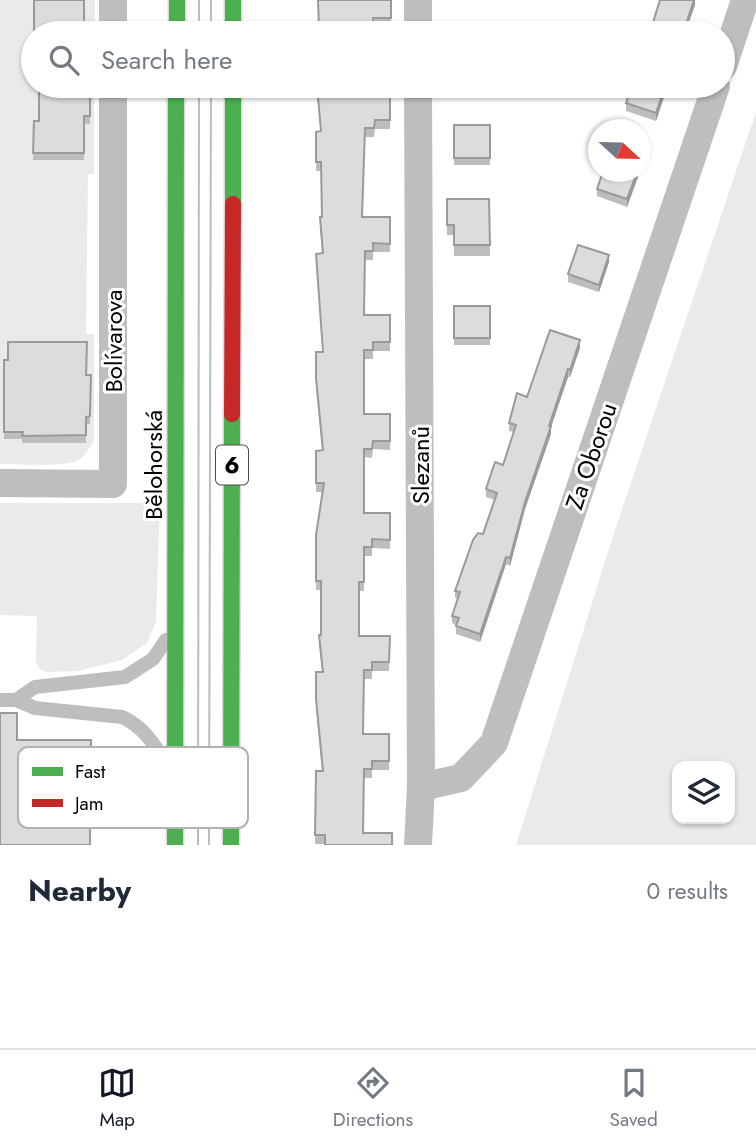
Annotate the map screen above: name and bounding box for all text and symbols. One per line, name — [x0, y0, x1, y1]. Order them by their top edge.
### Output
search box — [21, 21, 735, 98]
icon: search — [45, 41, 83, 79]
text: Search here — [101, 41, 233, 79]
north arrow — [588, 119, 651, 182]
street label: Bolívarova — [96, 289, 131, 393]
street label: Za Oborou — [556, 398, 626, 514]
street label: Bělohorská — [136, 410, 171, 520]
street label: Slezanů — [403, 426, 438, 504]
road number: 6 — [216, 446, 248, 485]
legend — [18, 747, 248, 828]
text: Fast — [75, 758, 106, 785]
map controls — [672, 761, 735, 824]
button: layers — [672, 761, 735, 824]
text: Jam — [72, 790, 104, 817]
text: Nearby — [28, 869, 131, 912]
text: 0 results — [646, 874, 728, 908]
tab: Map — [98, 1064, 136, 1133]
tab: Directions — [333, 1064, 413, 1133]
tab: Saved — [610, 1064, 658, 1133]

